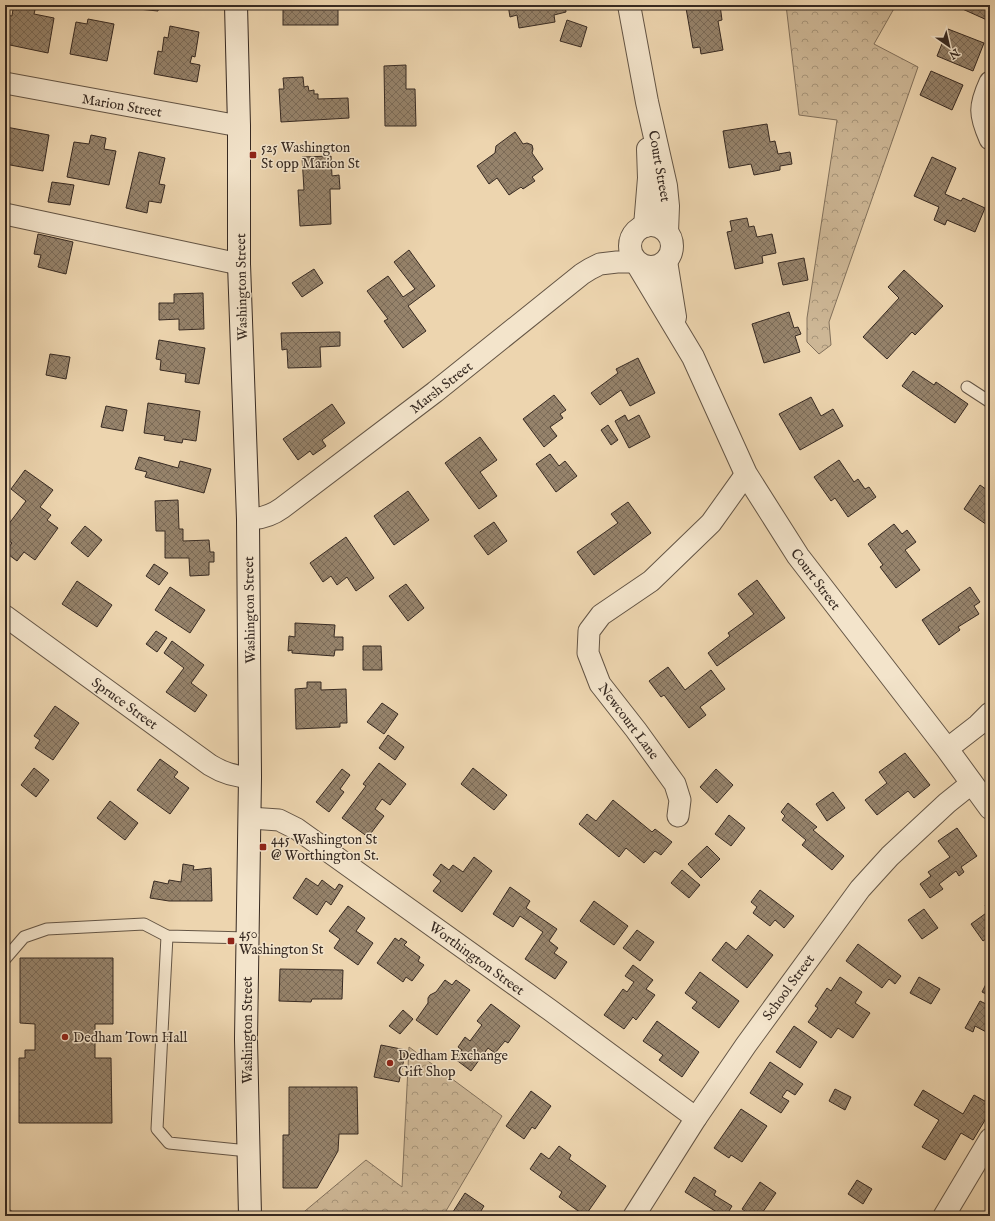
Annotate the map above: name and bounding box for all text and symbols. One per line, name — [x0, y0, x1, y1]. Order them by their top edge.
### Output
north arrow — [929, 26, 969, 66]
text: N — [946, 44, 963, 62]
street label: Marion Street — [80, 90, 163, 122]
street label: Court Street — [644, 129, 674, 204]
place label: 525 Washington St opp Marion St — [261, 139, 360, 173]
marker: 525 Washington St opp Marion St — [248, 150, 258, 160]
street label: Washington Street — [232, 233, 252, 341]
street label: Marsh Street — [407, 358, 477, 418]
street label: Court Street — [786, 545, 844, 614]
street label: Washington Street — [240, 556, 260, 664]
street label: Spruce Street — [88, 674, 161, 734]
street label: Newcourt Lane — [594, 680, 663, 764]
place label: 445 Washington St @ Worthington St. — [271, 831, 379, 865]
marker: 445 Washington St @ Worthington St. — [258, 842, 268, 852]
street label: Worthington Street — [425, 918, 528, 1000]
place label: 450 Washington St — [239, 925, 324, 959]
marker: 450 Washington St — [226, 936, 236, 946]
street label: School Street — [759, 951, 819, 1024]
street label: Washington Street — [239, 976, 257, 1084]
place label: Dedham Town Hall — [73, 1029, 187, 1047]
marker: Dedham Town Hall — [60, 1032, 70, 1042]
place label: Dedham Exchange Gift Shop — [398, 1047, 508, 1081]
marker: Dedham Exchange Gift Shop — [385, 1058, 395, 1068]

